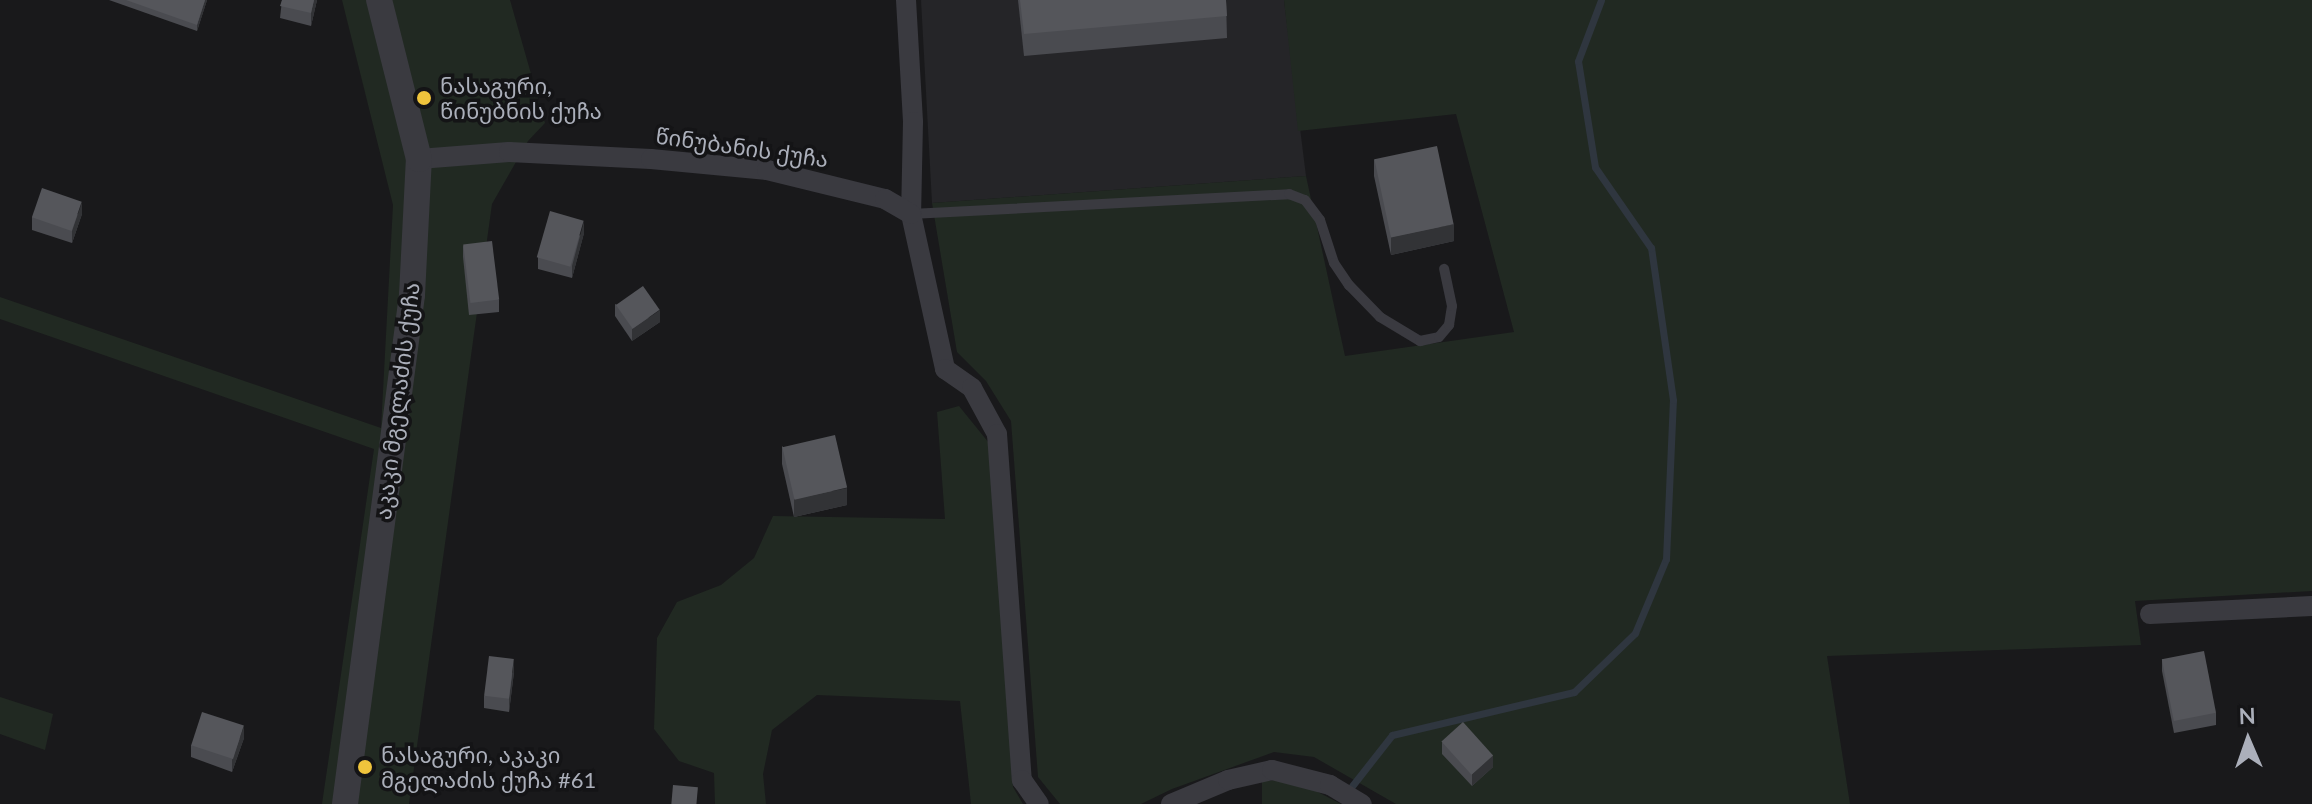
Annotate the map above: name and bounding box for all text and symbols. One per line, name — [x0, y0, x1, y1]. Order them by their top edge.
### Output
place label: ნასაგური, წინუბნის ქუჩა — [440, 72, 602, 124]
marker: ნასაგური, წინუბნის ქუჩა — [415, 89, 433, 107]
street label: წინუბანის ქუჩა — [654, 122, 830, 172]
street label: აკაკი მგელაძის ქუჩა — [369, 281, 425, 521]
north arrow — [2208, 700, 2288, 780]
text: N — [2238, 702, 2256, 729]
place label: ნასაგური, აკაკი მგელაძის ქუჩა #61 — [381, 741, 596, 792]
marker: ნასაგური, აკაკი მგელაძის ქუჩა #61 — [356, 758, 374, 776]

